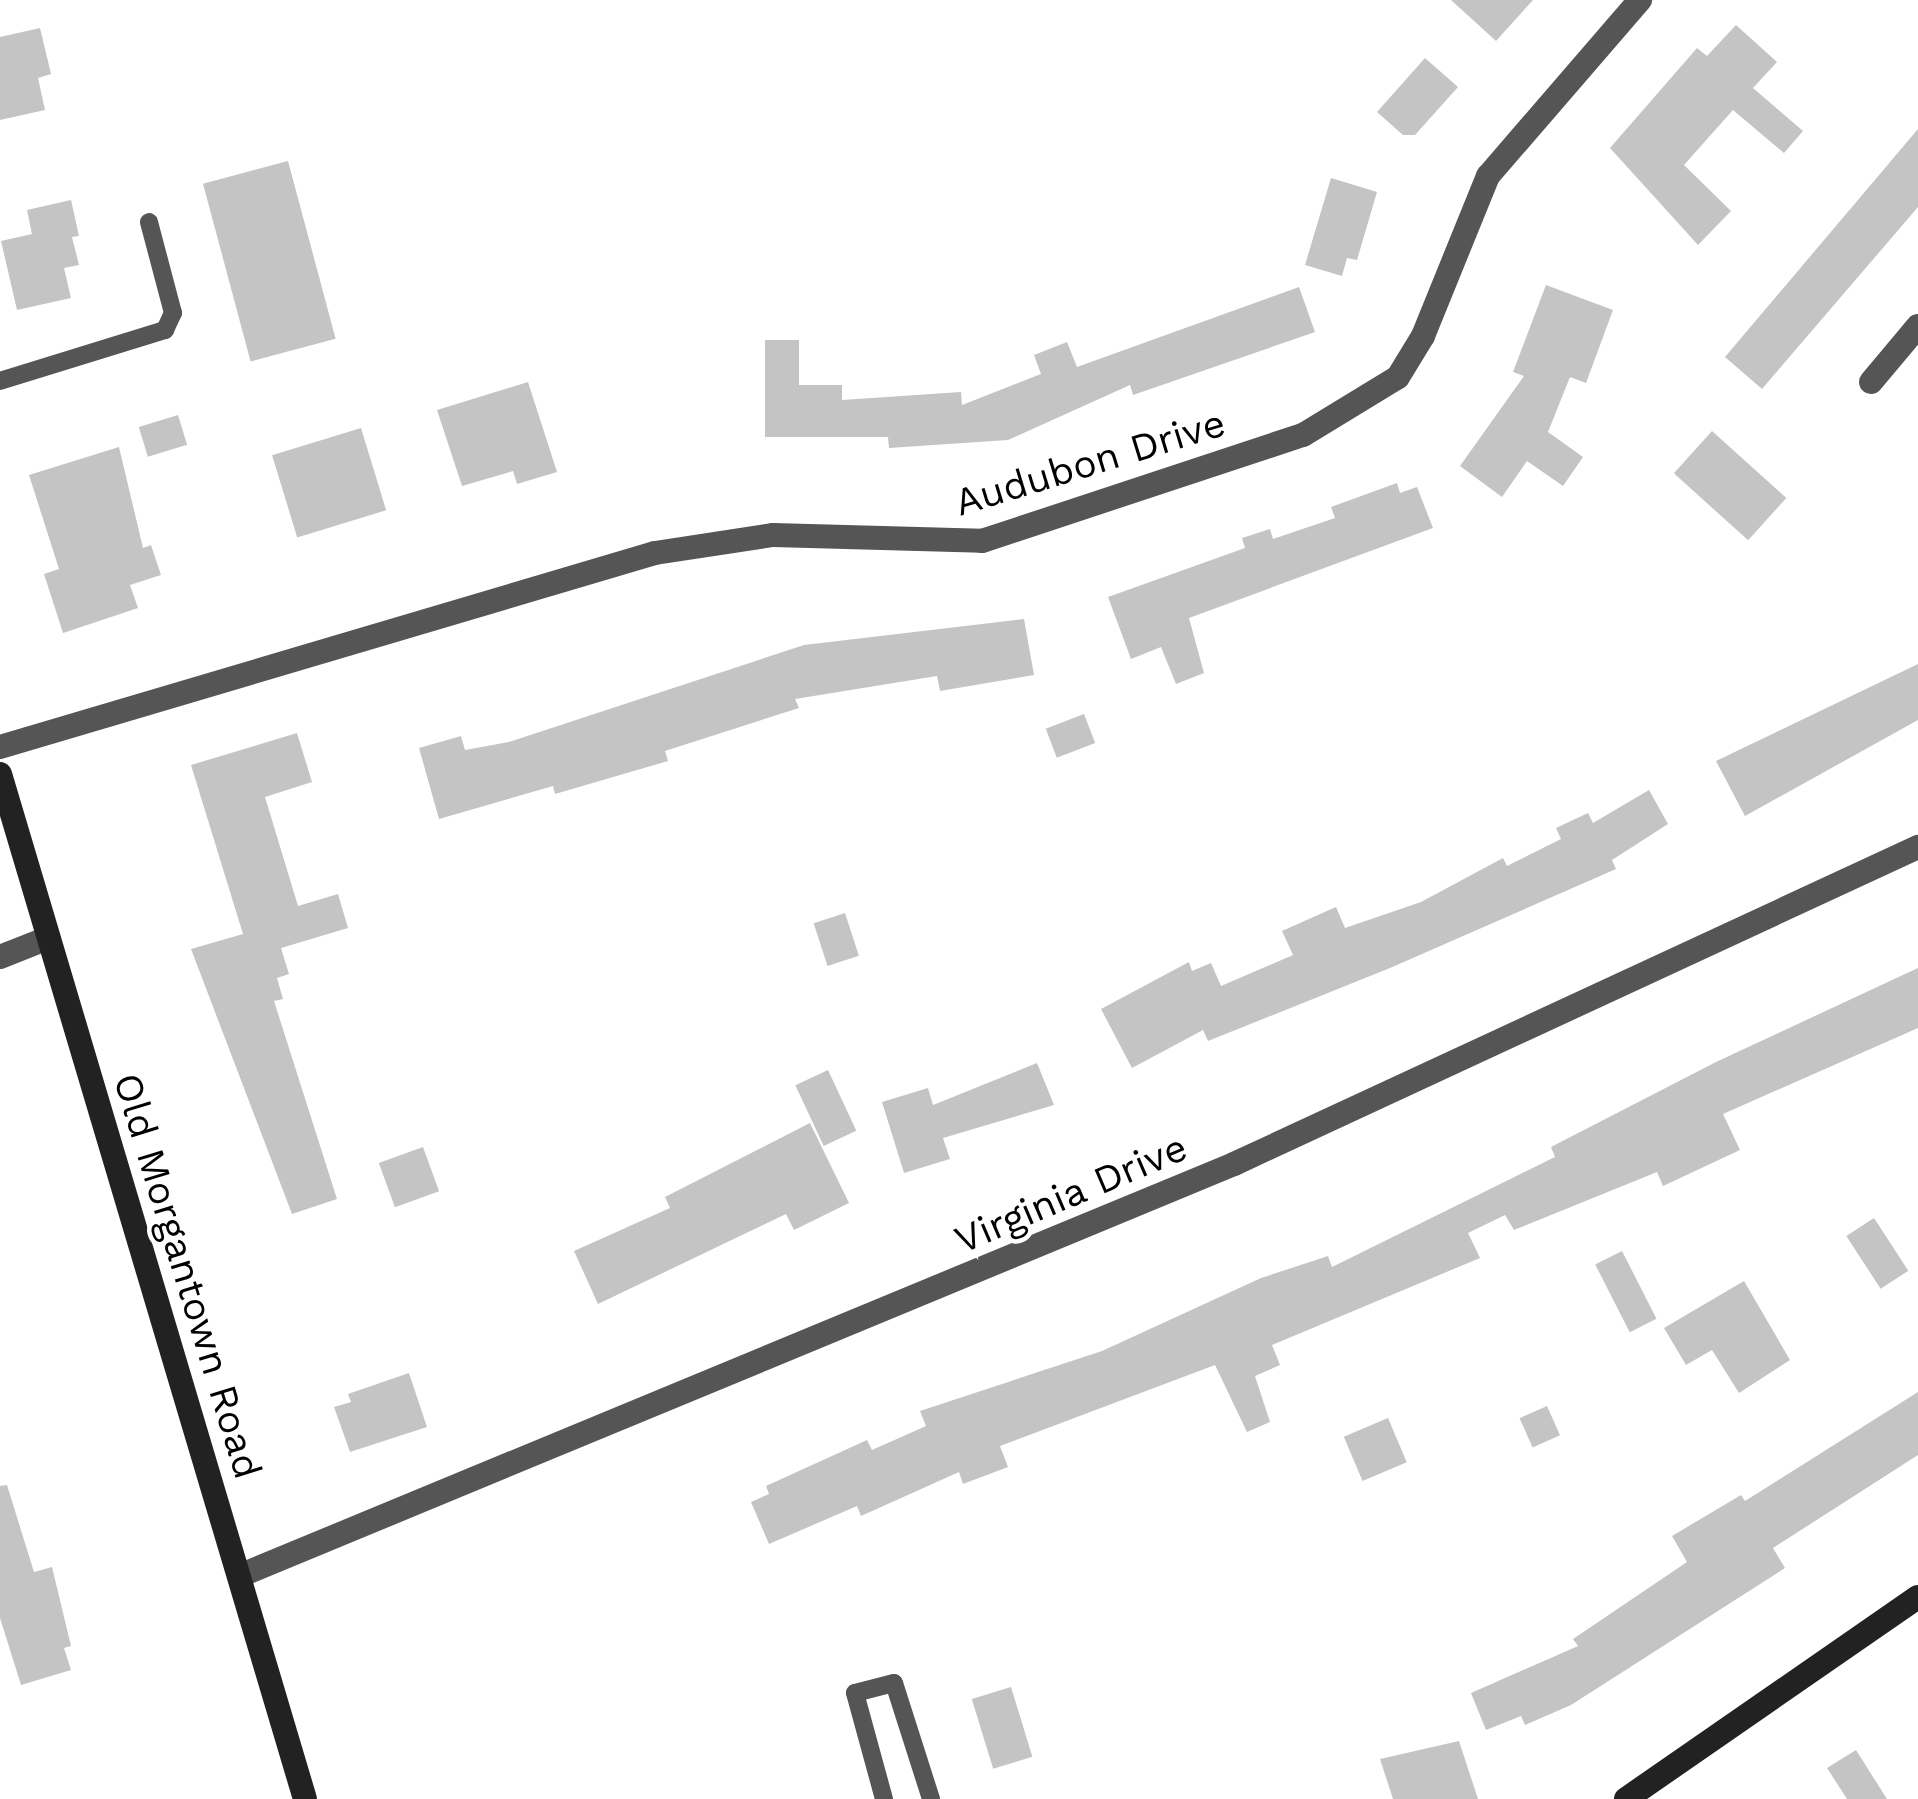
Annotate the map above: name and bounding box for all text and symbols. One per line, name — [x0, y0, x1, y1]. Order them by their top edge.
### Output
street label: Audubon Drive — [949, 400, 1231, 526]
street label: Old Morgantown Road — [103, 1068, 271, 1484]
street label: Virginia Drive — [947, 1124, 1195, 1264]

